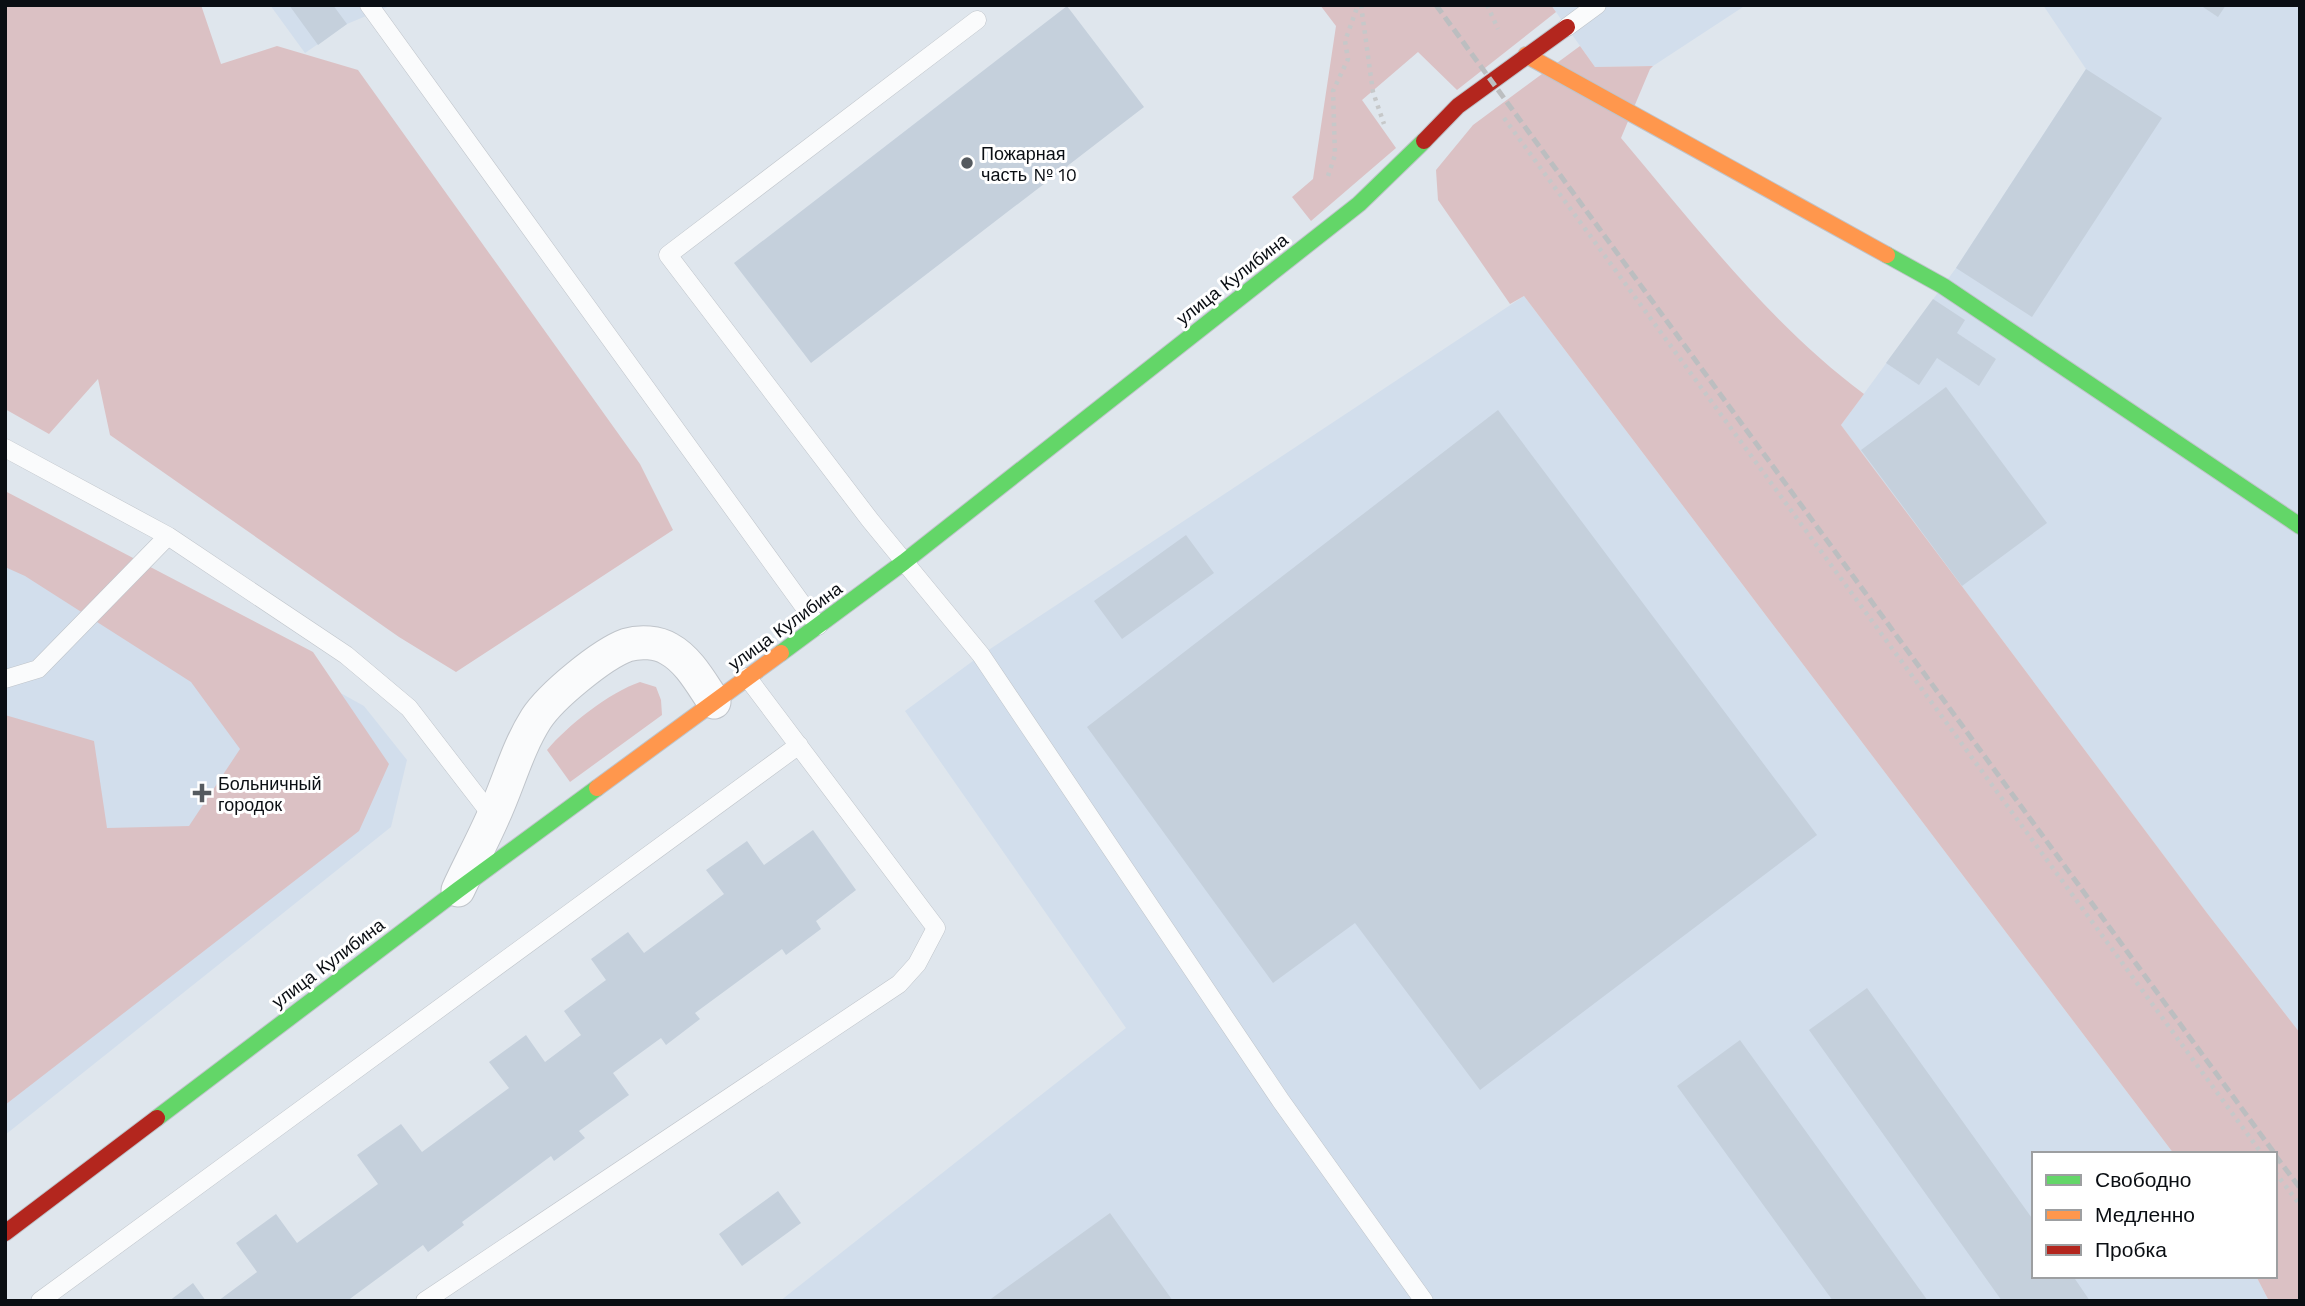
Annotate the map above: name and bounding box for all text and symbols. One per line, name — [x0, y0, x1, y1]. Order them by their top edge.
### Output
place label: Пожарная часть № 10 — [981, 143, 1077, 185]
marker: Пожарная часть № 10 — [959, 155, 975, 171]
street label: улица Кулибина — [1172, 228, 1293, 329]
street label: улица Кулибина — [724, 577, 847, 674]
place label: Больничный городок — [218, 773, 322, 815]
marker: Больничный городок — [192, 783, 212, 803]
street label: улица Кулибина — [268, 913, 389, 1012]
legend — [2032, 1152, 2277, 1278]
text: Свободно — [2095, 1167, 2192, 1192]
text: Медленно — [2095, 1202, 2195, 1227]
text: Пробка — [2095, 1237, 2167, 1262]

